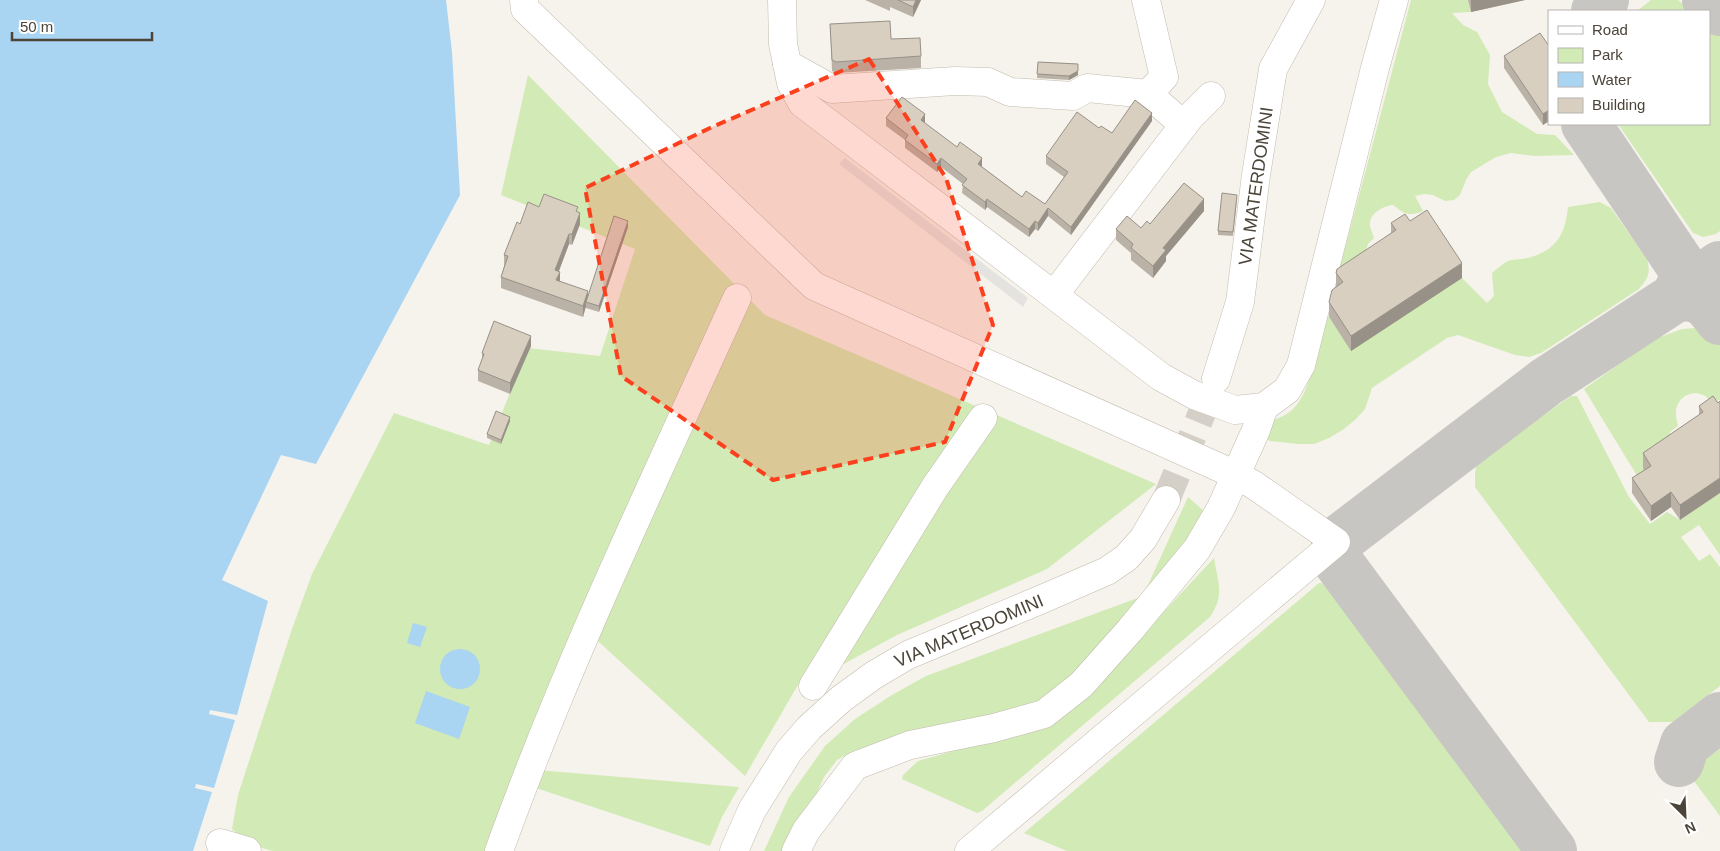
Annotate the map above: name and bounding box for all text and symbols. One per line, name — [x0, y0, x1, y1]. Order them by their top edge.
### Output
scale bar — [12, 10, 152, 42]
legend — [1548, 10, 1710, 125]
text: 50 m — [20, 18, 53, 35]
text: Road — [1592, 21, 1628, 38]
text: Park — [1592, 46, 1623, 63]
text: Water — [1592, 71, 1631, 88]
text: Building — [1592, 96, 1645, 113]
street label: VIA MATERDOMINI — [1235, 106, 1277, 266]
street label: VIA MATERDOMINI — [892, 591, 1046, 671]
north arrow — [1660, 791, 1710, 841]
text: N — [1682, 819, 1698, 837]

